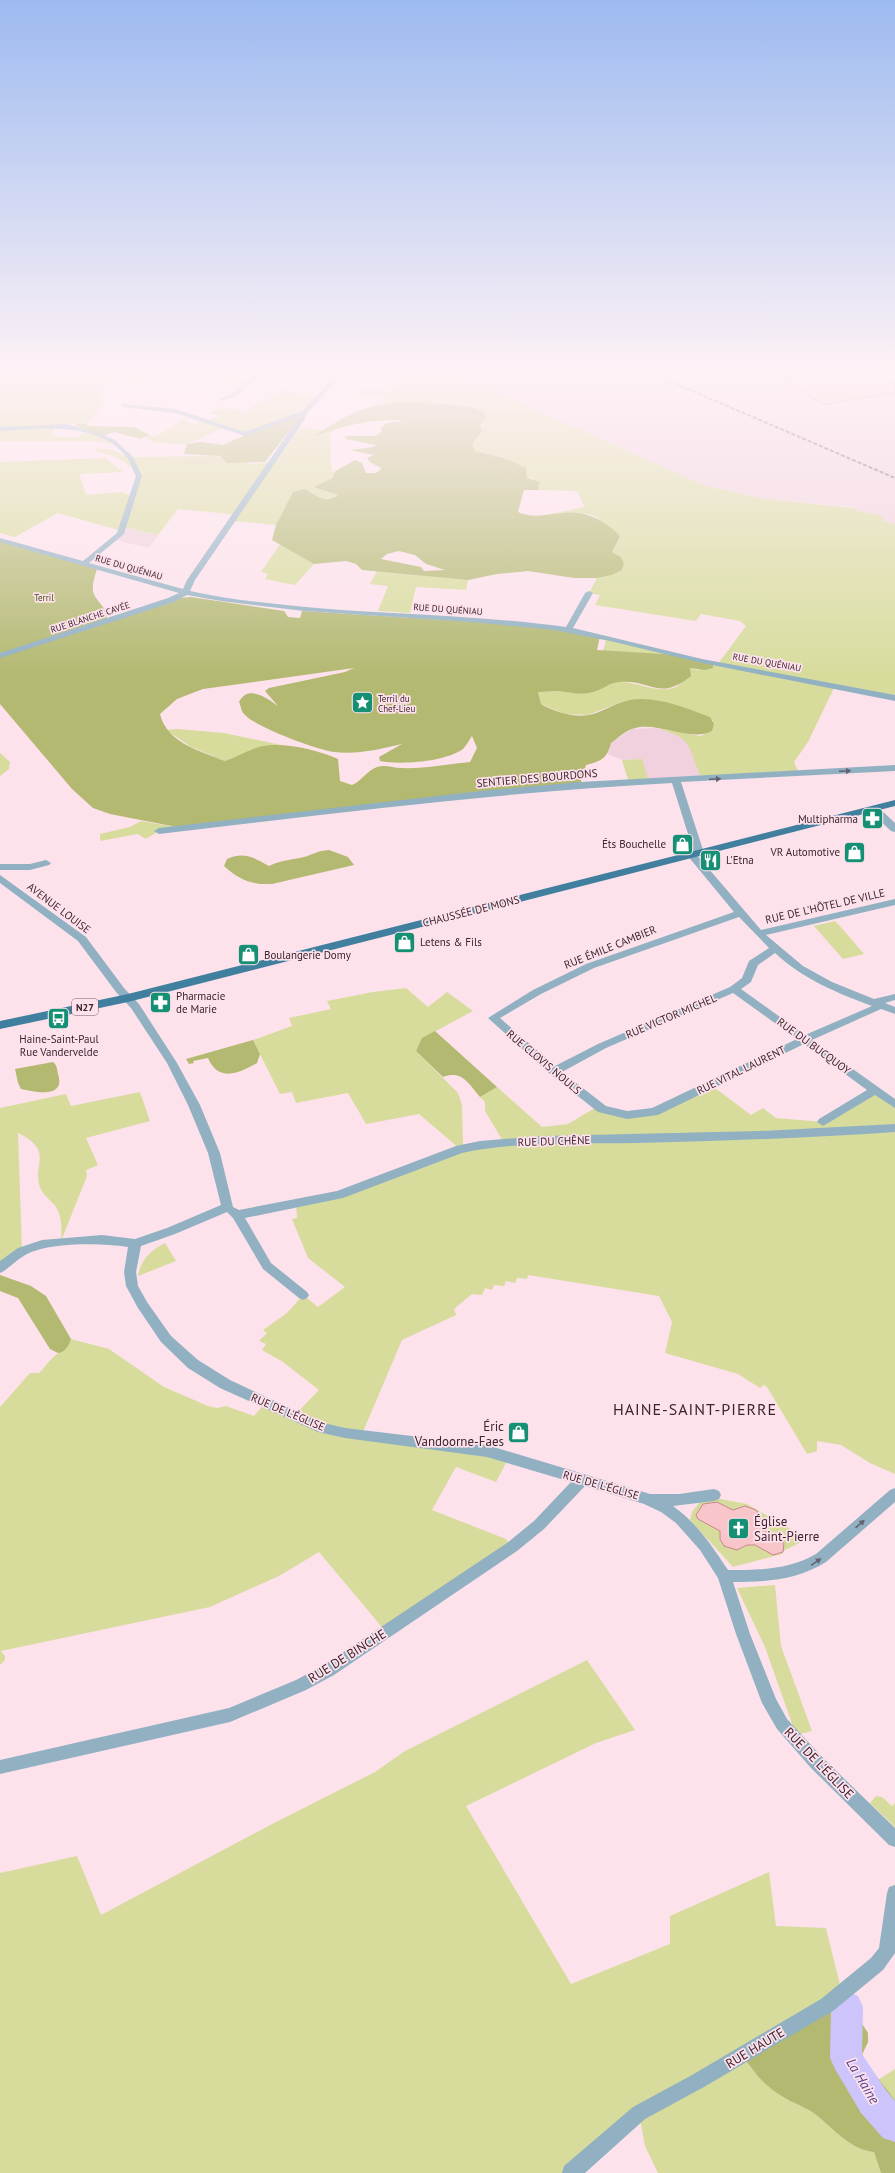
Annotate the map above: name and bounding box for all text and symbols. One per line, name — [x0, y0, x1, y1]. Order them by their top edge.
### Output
street label: RUE DU QUÉNIAU — [94, 552, 164, 582]
park label: Terril — [34, 592, 54, 603]
street label: RUE BLANCHE CAVÉE — [49, 599, 131, 635]
street label: RUE DU QUÉNIAU — [413, 601, 483, 617]
street label: RUE DU QUÉNIAU — [732, 651, 802, 673]
place icon: Terril du Chef-Lieu — [350, 690, 376, 716]
place label: Terril du Chef-Lieu — [378, 693, 415, 714]
street label: SENTIER DES BOURDONS — [476, 766, 598, 790]
one-way arrow — [839, 768, 852, 774]
one-way arrow — [709, 775, 721, 782]
pharmacy icon: Multipharma — [860, 806, 886, 832]
place label: Multipharma — [798, 812, 858, 826]
shop icon: Éts Bouchelle — [669, 831, 695, 857]
place label: Éts Bouchelle — [602, 837, 666, 851]
shop icon: VR Automotive — [842, 839, 868, 865]
place label: VR Automotive — [769, 845, 840, 859]
restaurant icon: L'Etna — [698, 847, 724, 873]
place label: L'Etna — [726, 853, 754, 867]
street label: AVENUE LOUISE — [24, 880, 94, 937]
street label: RUE DE L'HÔTEL DE VILLE — [764, 885, 886, 927]
street label: CHAUSSÉE DE MONS — [421, 892, 521, 930]
street label: RUE ÉMILE CAMBIER — [562, 922, 658, 972]
shop icon: Letens & Fils — [392, 929, 418, 955]
place label: Letens & Fils — [420, 935, 482, 949]
shop icon: Boulangerie Domy — [235, 942, 261, 968]
place label: Boulangerie Domy — [264, 948, 352, 962]
pharmacy icon: Pharmacie de Marie — [148, 989, 174, 1015]
place label: Pharmacie de Marie — [176, 989, 226, 1016]
street label: RUE VICTOR MICHEL — [623, 990, 719, 1041]
road number: N27 — [72, 999, 98, 1015]
bus stop icon: Haine-Saint-Paul Rue Vandervelde — [46, 1006, 72, 1032]
street label: RUE DU BUCQUOY — [775, 1015, 854, 1078]
street label: RUE CLOVIS NOULS — [504, 1027, 584, 1097]
place label: Haine-Saint-Paul Rue Vandervelde — [19, 1032, 99, 1059]
street label: RUE VITAL LAURENT — [694, 1042, 788, 1098]
street label: RUE DU CHÊNE — [517, 1133, 591, 1149]
street label: RUE DE L'ÉGLISE — [249, 1390, 327, 1434]
district label: HAINE-SAINT-PIERRE — [613, 1399, 777, 1419]
place label: Éric Vandoorne-Faes — [414, 1418, 504, 1450]
shop icon: Éric Vandoorne-Faes — [506, 1420, 532, 1446]
street label: RUE DE L'ÉGLISE — [561, 1467, 641, 1503]
place label: Église Saint-Pierre — [754, 1513, 819, 1545]
church icon: Église Saint-Pierre — [725, 1515, 751, 1541]
one-way arrow — [855, 1520, 865, 1529]
one-way arrow — [810, 1558, 822, 1565]
street label: RUE DE BINCHE — [305, 1625, 389, 1687]
street label: RUE DE L'ÉGLISE — [781, 1724, 857, 1802]
street label: RUE HAUTE — [722, 2024, 788, 2072]
water label: La Haine — [842, 2055, 884, 2108]

